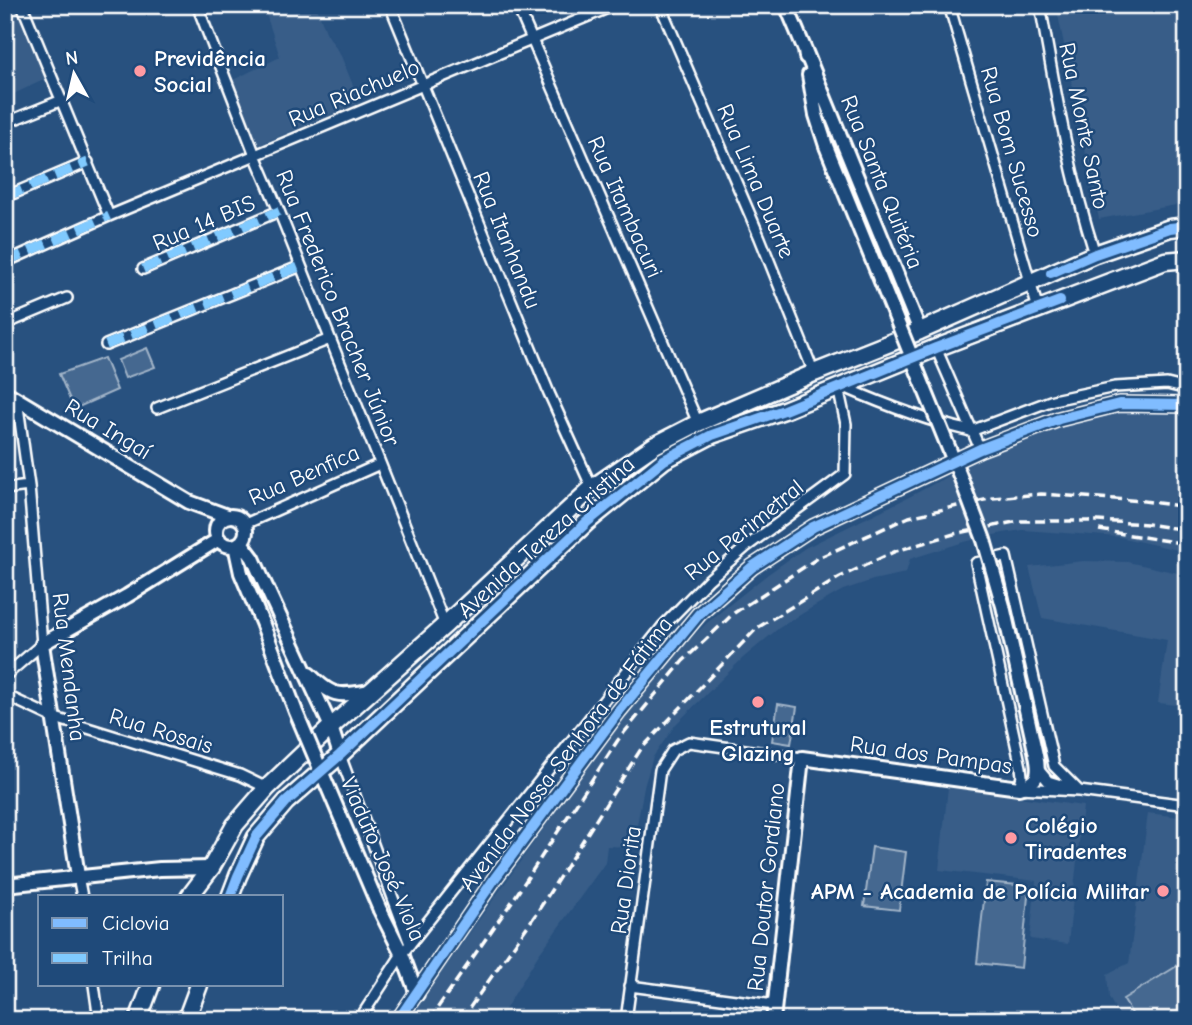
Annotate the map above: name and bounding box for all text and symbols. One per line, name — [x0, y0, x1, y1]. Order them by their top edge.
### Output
north arrow — [38, 38, 108, 108]
street label: Rua Monte Santo — [1053, 40, 1115, 212]
place label: Previdência Social — [154, 45, 266, 98]
text: N — [64, 46, 79, 70]
street label: Rua Riachuelo — [284, 53, 424, 133]
marker: Previdência Social — [132, 63, 148, 79]
street label: Rua Bom Sucesso — [975, 63, 1049, 241]
street label: Rua Santa Quitéria — [835, 91, 929, 273]
street label: Rua Lima Duarte — [711, 100, 801, 262]
street label: Rua Itambacuri — [582, 132, 668, 282]
street label: Rua Frederico Bracher Júnior — [270, 166, 406, 451]
street label: Rua Itanhandu — [467, 168, 547, 312]
street label: Rua 14 BIS — [149, 189, 259, 257]
street label: Rua Ingaí — [60, 393, 157, 466]
street label: Rua Benfica — [245, 439, 363, 511]
street label: Avenida Tereza Cristina — [452, 450, 640, 624]
street label: Rua Perimetral — [679, 474, 809, 586]
street label: Rua Mendanha — [46, 591, 92, 743]
street label: Avenida Nossa Senhora de Fátima — [454, 611, 678, 897]
marker: Estrutural Glazing — [750, 694, 766, 710]
street label: Rua Rosais — [106, 703, 216, 759]
place label: Estrutural Glazing — [709, 714, 807, 767]
street label: Rua dos Pampas — [848, 730, 1014, 780]
street label: Viaduto José Viola — [335, 773, 431, 945]
street label: Rua Doutor Gordiano — [742, 781, 790, 993]
place label: Colégio Tiradentes — [1025, 812, 1127, 865]
street label: Rua Diorita — [605, 824, 647, 936]
marker: Colégio Tiradentes — [1003, 830, 1019, 846]
place label: APM - Academia de Polícia Militar — [811, 878, 1150, 905]
marker: APM - Academia de Polícia Militar — [1155, 883, 1171, 899]
legend — [38, 895, 284, 986]
text: Ciclovia — [102, 911, 170, 935]
text: Trilha — [102, 946, 153, 970]

